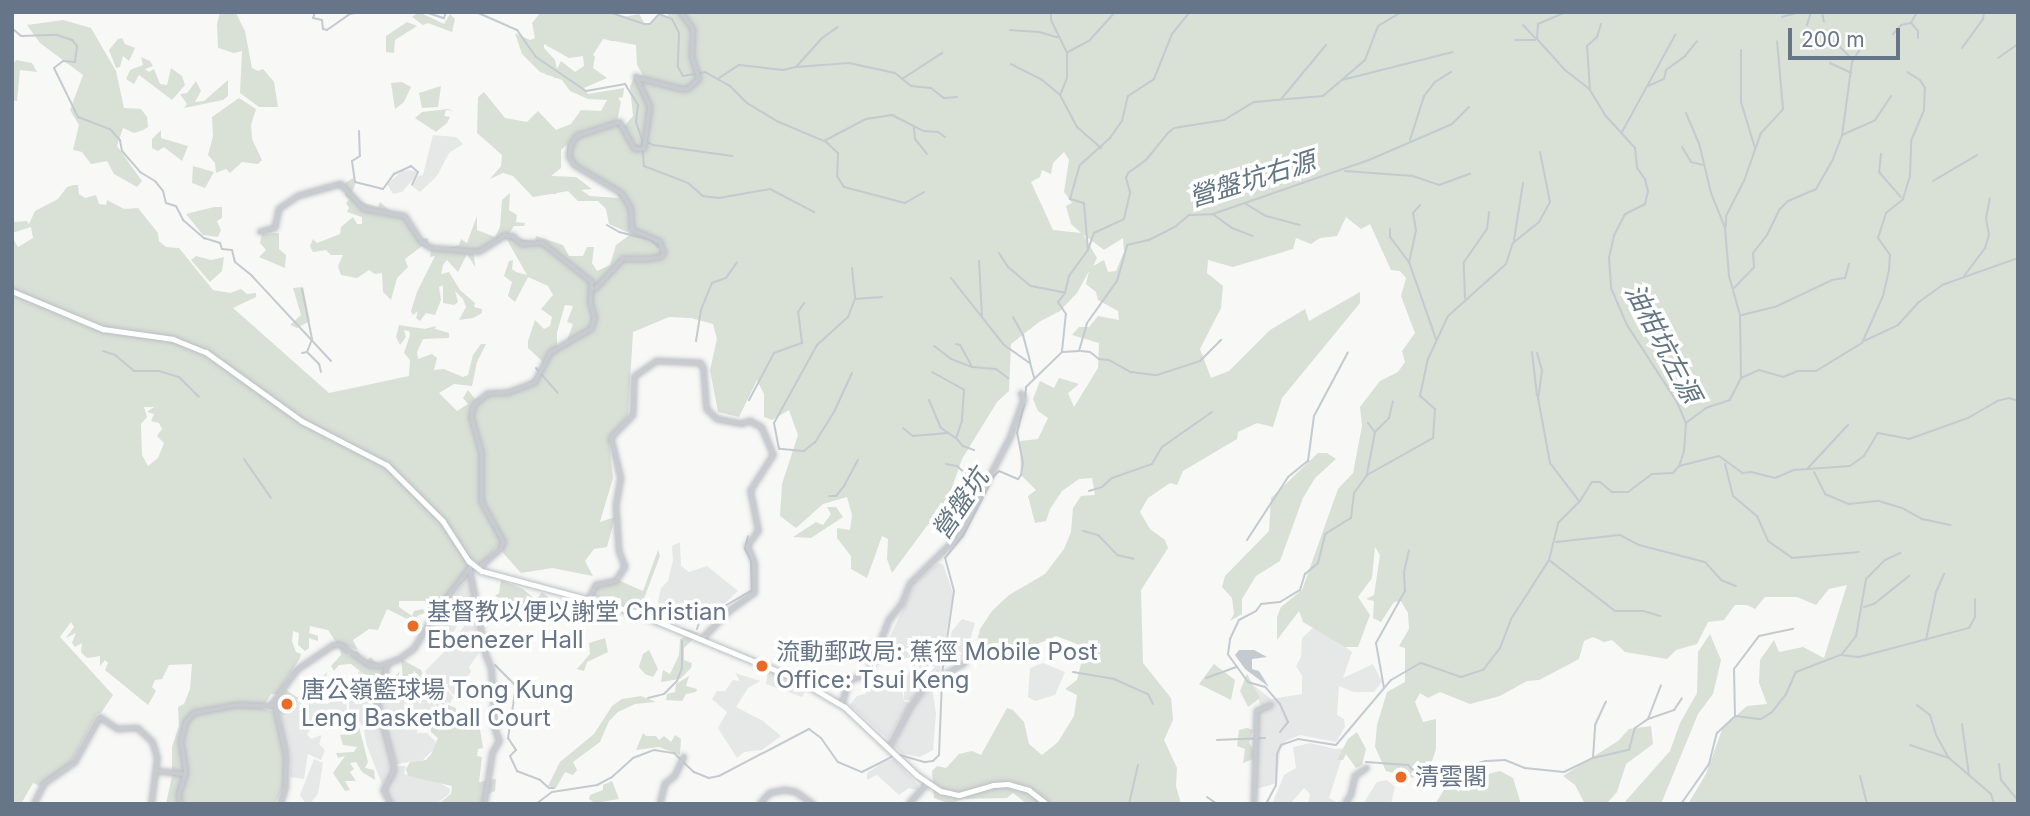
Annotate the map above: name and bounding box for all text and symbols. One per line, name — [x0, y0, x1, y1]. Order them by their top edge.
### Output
scale bar — [1792, 14, 1904, 58]
text: 200 m — [1801, 27, 1865, 52]
water label: 營盤坑右源 — [1185, 145, 1319, 213]
water label: 油柑坑左源 — [1619, 278, 1707, 408]
water label: 營盤坑 — [925, 463, 995, 545]
place label: 基督教以便以謝堂 Christian Ebenezer Hall — [427, 598, 727, 654]
marker: 基督教以便以謝堂 Christian Ebenezer Hall — [405, 618, 421, 634]
place label: 流動郵政局: 蕉徑 Mobile Post Office: Tsui Keng — [776, 638, 1098, 694]
marker: 流動郵政局: 蕉徑 Mobile Post Office: Tsui Keng — [754, 658, 770, 674]
place label: 唐公嶺籃球場 Tong Kung Leng Basketball Court — [301, 676, 574, 732]
marker: 唐公嶺籃球場 Tong Kung Leng Basketball Court — [279, 696, 295, 712]
place label: 清雲閣 — [1415, 763, 1487, 791]
marker: 清雲閣 — [1393, 769, 1409, 785]

